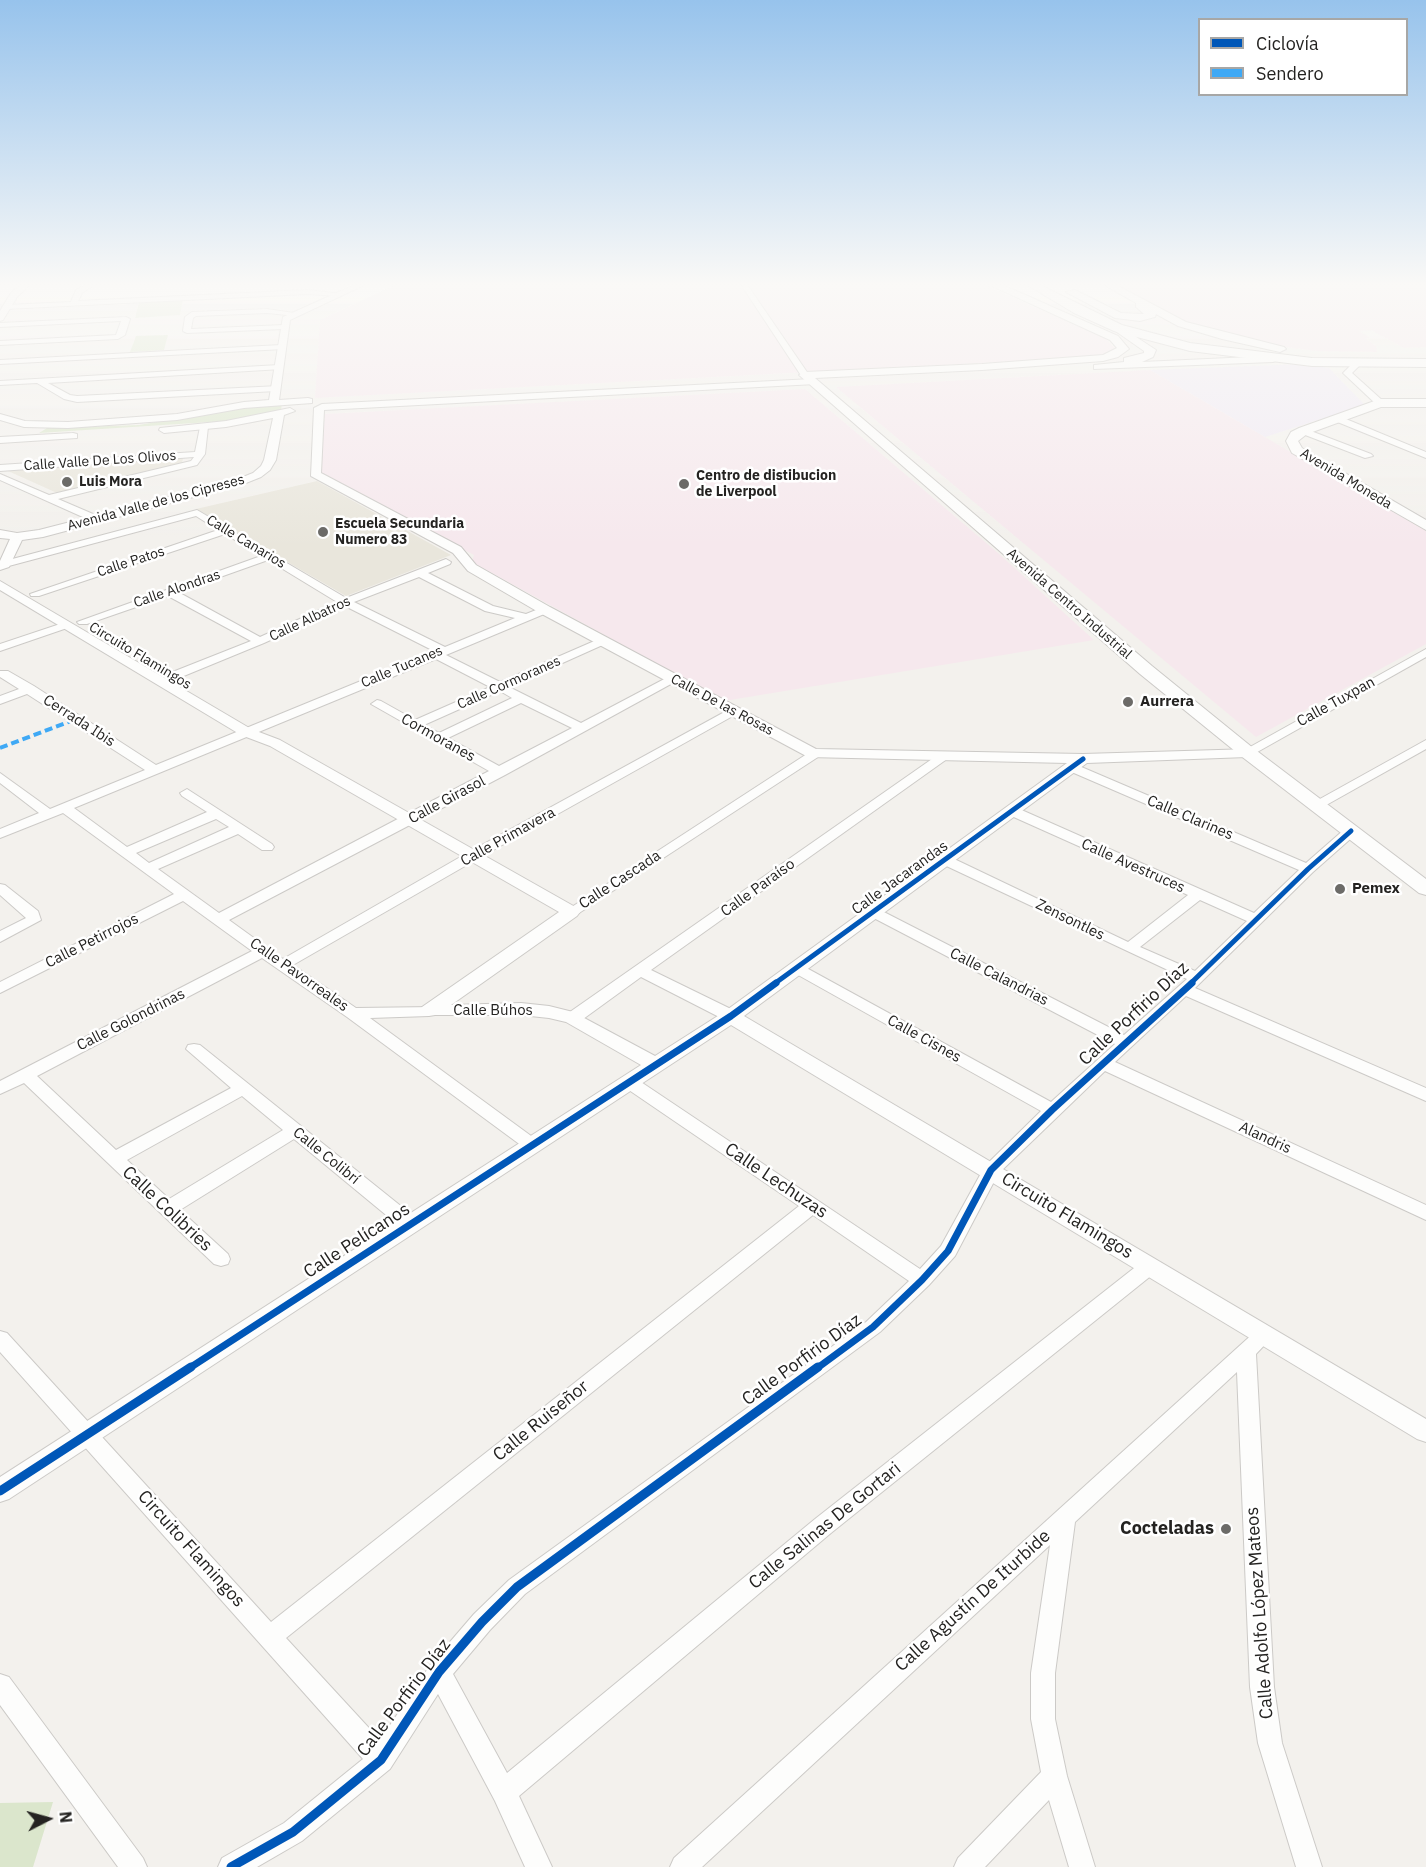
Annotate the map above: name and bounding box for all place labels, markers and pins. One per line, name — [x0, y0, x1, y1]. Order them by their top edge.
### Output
place label: Centro de distibucion de Liverpool — [696, 468, 836, 500]
place label: Luis Mora — [79, 474, 142, 490]
marker: Luis Mora — [60, 475, 74, 489]
marker: Centro de distibucion de Liverpool — [677, 477, 691, 491]
place label: Escuela Secundaria Numero 83 — [335, 516, 464, 548]
marker: Escuela Secundaria Numero 83 — [316, 525, 330, 539]
place label: Aurrera — [1140, 693, 1194, 711]
marker: Aurrera — [1121, 695, 1135, 709]
place label: Pemex — [1352, 880, 1400, 898]
marker: Pemex — [1333, 882, 1347, 896]
place label: Cocteladas — [1120, 1518, 1214, 1540]
marker: Cocteladas — [1219, 1522, 1233, 1536]

